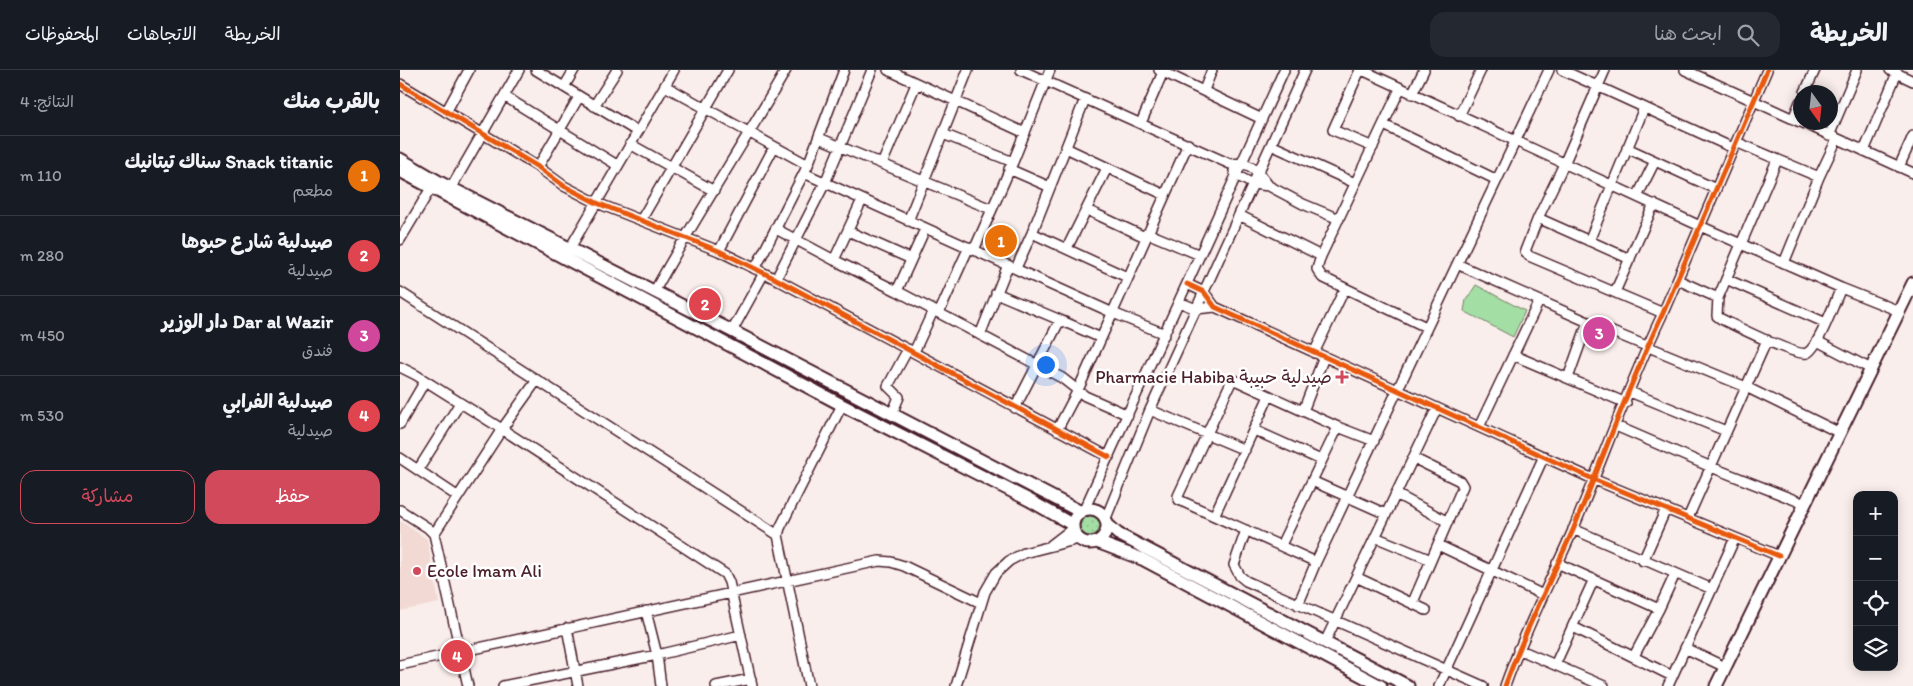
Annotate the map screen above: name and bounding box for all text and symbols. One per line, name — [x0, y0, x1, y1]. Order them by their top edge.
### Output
search box — [1430, 12, 1780, 57]
text: الخريطة — [1810, 18, 1888, 47]
icon: search — [1734, 21, 1762, 49]
text: ابحث هنا — [1654, 22, 1722, 45]
text: المحفوظات — [25, 23, 99, 45]
text: الاتجاهات — [127, 23, 197, 45]
text: الخريطة — [225, 23, 281, 45]
north arrow — [1793, 85, 1838, 130]
text: بالقرب منك — [283, 88, 380, 113]
text: النتائج: 4 — [20, 92, 74, 111]
text: Snack titanic سناك تيتانيك — [125, 150, 333, 173]
text: 110 m — [20, 166, 62, 185]
text: 1 — [360, 166, 368, 185]
text: مطعم — [293, 181, 333, 200]
pin: 1 — [985, 222, 1017, 260]
text: صيدلية شارع حبوها — [182, 230, 333, 253]
text: 280 m — [20, 246, 64, 265]
text: 2 — [360, 246, 368, 265]
text: صيدلية — [288, 261, 333, 280]
pin: 2 — [689, 285, 721, 323]
text: Dar al Wazir دار الوزير — [162, 310, 333, 333]
pin: 3 — [1583, 314, 1615, 352]
text: 450 m — [20, 326, 65, 345]
text: 3 — [360, 326, 368, 345]
text: فندق — [302, 341, 333, 360]
your location — [1033, 352, 1059, 378]
place label: Pharmacie Habiba صيدلية حبيبة — [1095, 366, 1332, 388]
marker: Pharmacie Habiba صيدلية حبيبة — [1336, 371, 1348, 383]
text: صيدلية الفرابي — [223, 390, 333, 413]
text: 530 m — [20, 406, 64, 425]
text: 4 — [359, 406, 369, 425]
text: صيدلية — [288, 421, 333, 440]
button: مشاركة — [20, 470, 195, 524]
button: حفظ — [205, 470, 380, 524]
map controls — [1853, 491, 1898, 671]
button: + — [1853, 491, 1898, 536]
button: − — [1853, 536, 1898, 581]
place label: Ecole Imam Ali — [427, 560, 542, 582]
marker: Ecole Imam Ali — [411, 565, 423, 577]
button: locate — [1853, 581, 1898, 626]
button: layers — [1853, 626, 1898, 671]
pin: 4 — [441, 637, 473, 675]

